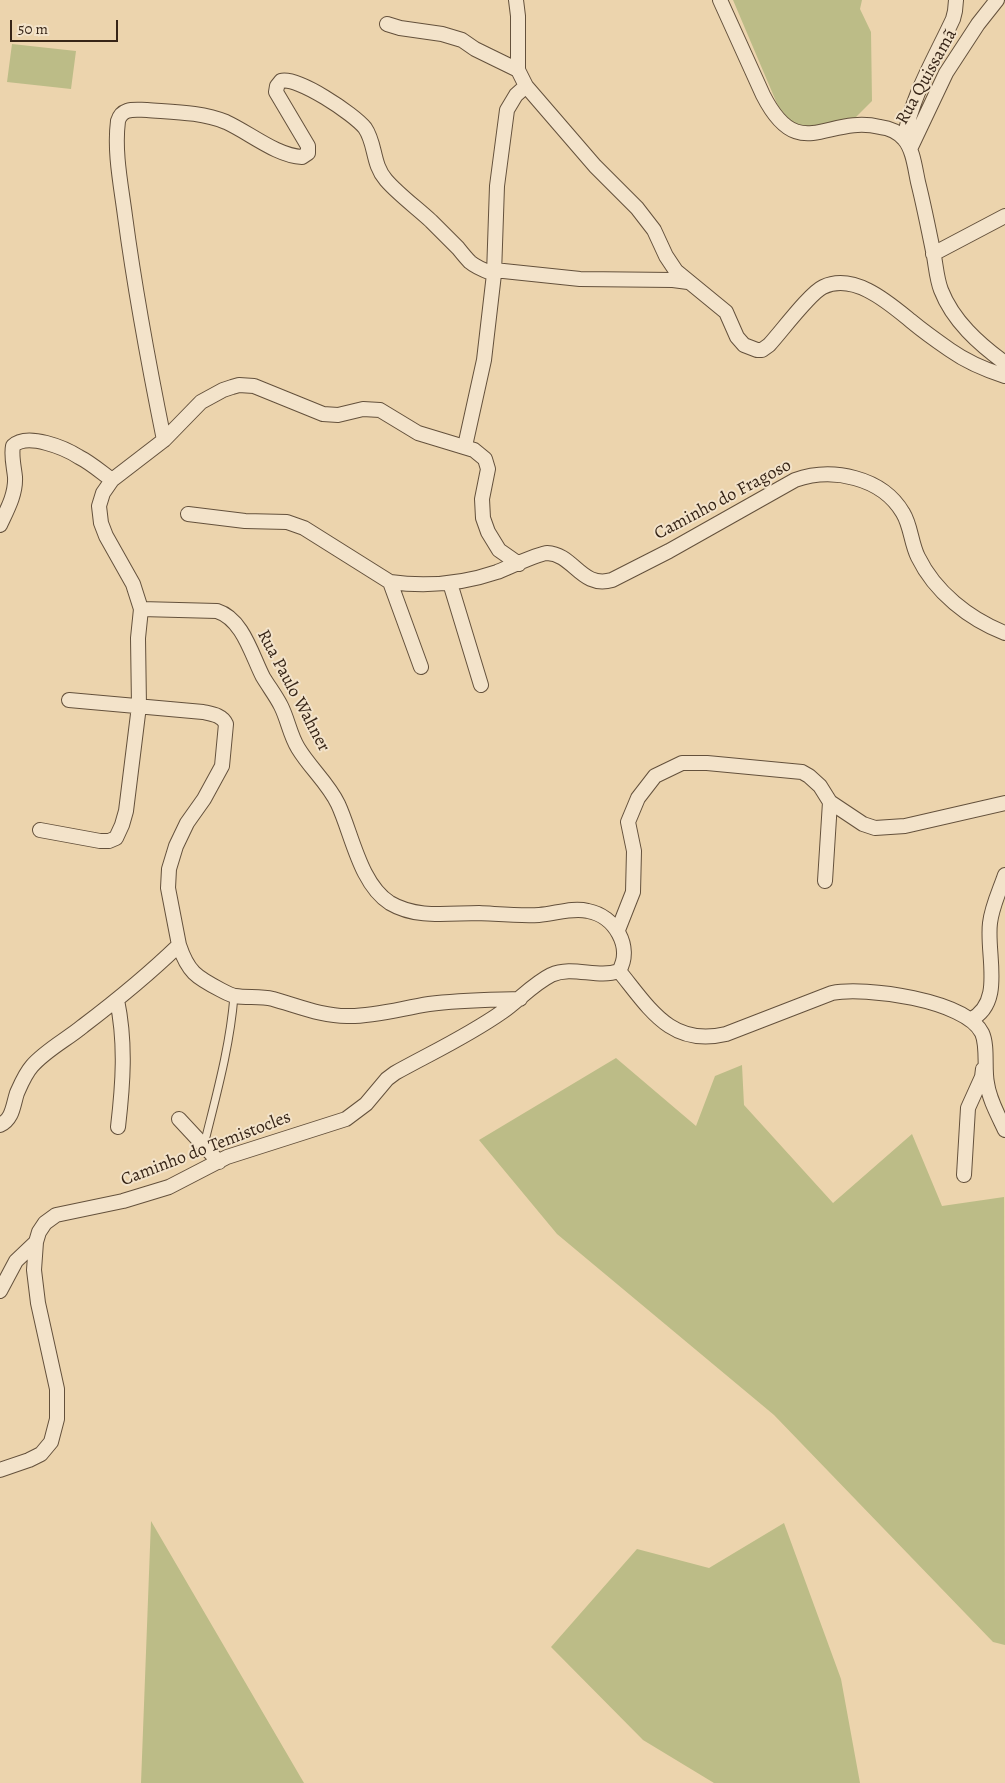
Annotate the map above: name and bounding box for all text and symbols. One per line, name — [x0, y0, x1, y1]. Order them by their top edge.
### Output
scale bar — [12, 10, 120, 42]
text: 50 m — [18, 19, 48, 39]
street label: Rua Quissamã — [892, 26, 962, 128]
street label: Caminho do Fragoso — [651, 455, 795, 545]
street label: Rua Paulo Wahner — [252, 626, 334, 756]
street label: Caminho do Temistocles — [118, 1107, 294, 1191]

